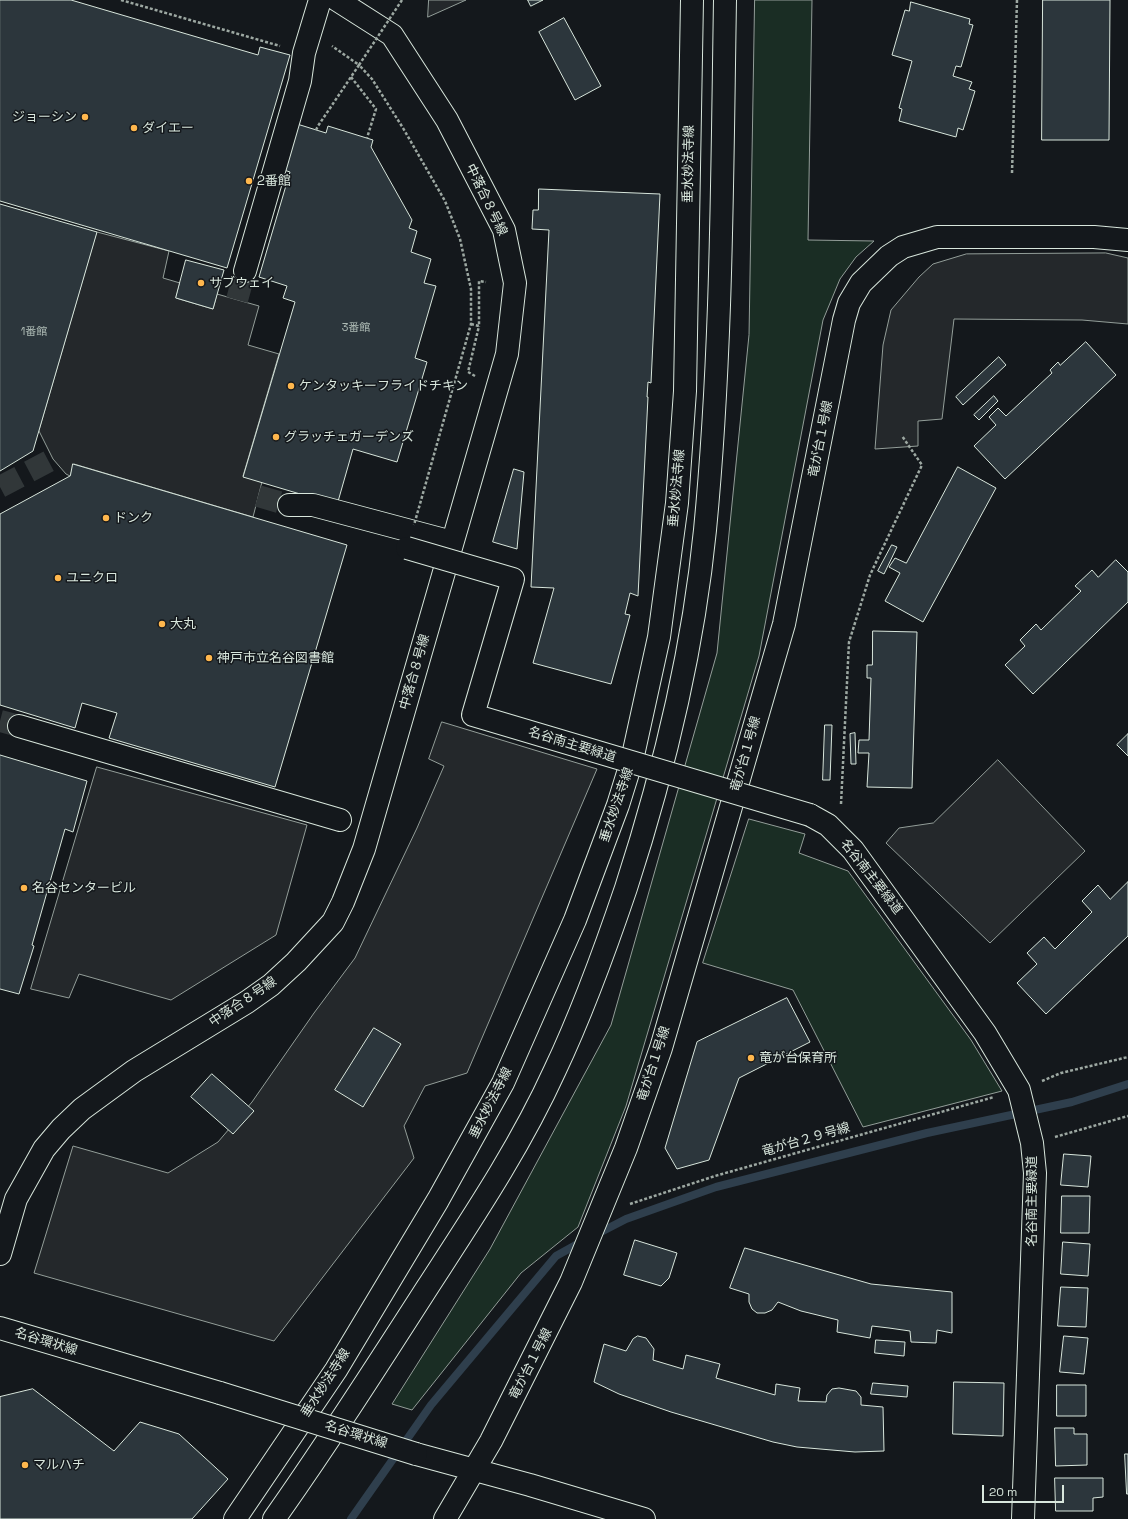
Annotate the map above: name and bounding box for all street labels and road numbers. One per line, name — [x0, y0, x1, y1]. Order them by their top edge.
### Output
street label: 垂水妙法寺線 — [681, 125, 697, 203]
street label: 中落合８号線 — [462, 162, 510, 238]
street label: 竜が台１号線 — [806, 399, 836, 479]
street label: 垂水妙法寺線 — [666, 448, 688, 528]
street label: 中落合８号線 — [397, 632, 433, 712]
street label: 竜が台１号線 — [728, 714, 764, 794]
street label: 名谷南主要緑道 — [526, 724, 618, 766]
street label: 垂水妙法寺線 — [597, 766, 637, 844]
street label: 名谷南主要緑道 — [837, 836, 905, 918]
street label: 中落合８号線 — [206, 974, 280, 1030]
street label: 竜が台１号線 — [635, 1024, 673, 1104]
street label: 垂水妙法寺線 — [466, 1065, 516, 1141]
street label: 竜が台２９号線 — [760, 1120, 852, 1160]
street label: 名谷南主要緑道 — [1024, 1156, 1040, 1246]
street label: 名谷環状線 — [13, 1325, 79, 1359]
street label: 竜が台１号線 — [506, 1326, 556, 1402]
street label: 垂水妙法寺線 — [298, 1346, 354, 1420]
street label: 名谷環状線 — [323, 1418, 389, 1452]

